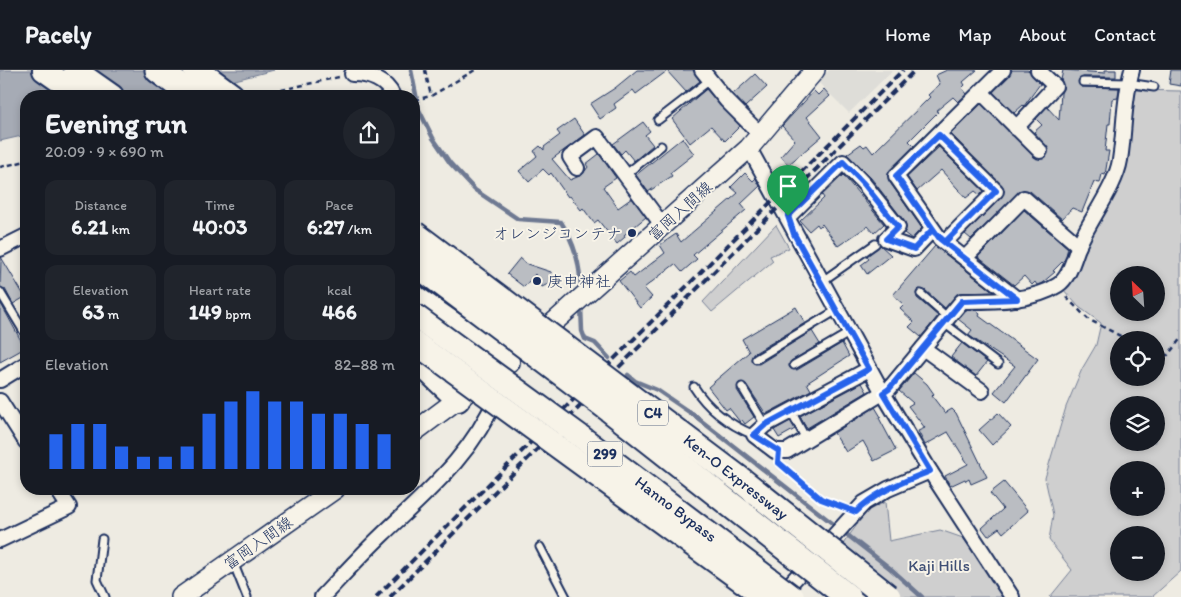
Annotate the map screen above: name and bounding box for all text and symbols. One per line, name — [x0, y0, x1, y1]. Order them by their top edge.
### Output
text: Pacely — [25, 20, 91, 49]
text: Home — [885, 24, 931, 46]
text: Map — [959, 24, 992, 46]
text: About — [1020, 24, 1066, 46]
text: Contact — [1094, 24, 1156, 46]
text: Evening run — [45, 106, 187, 140]
button: share — [343, 107, 395, 159]
text: 20:09 · 9 × 690 m — [45, 142, 164, 161]
pin — [767, 165, 809, 216]
icon: arrive — [774, 172, 802, 200]
street label: 富岡入間線 — [644, 177, 716, 245]
text: Distance — [74, 197, 127, 214]
text: Time — [205, 197, 235, 214]
text: Pace — [325, 197, 353, 214]
text: 6.21 — [71, 214, 108, 239]
text: 40:03 — [192, 214, 248, 239]
text: 6:27 — [307, 214, 344, 239]
text: km — [108, 221, 130, 238]
text: /km — [344, 221, 372, 238]
place label: オレンジコンテナ — [493, 224, 622, 243]
marker: オレンジコンテナ — [626, 227, 638, 239]
north arrow — [1110, 266, 1165, 321]
map controls — [1110, 266, 1165, 581]
place label: 庚申神社 — [547, 272, 611, 291]
marker: 庚申神社 — [531, 275, 543, 287]
text: Elevation — [73, 282, 128, 299]
text: Heart rate — [189, 282, 251, 299]
text: kcal — [327, 282, 352, 299]
text: 63 — [82, 299, 104, 324]
text: 149 — [189, 299, 222, 324]
text: 466 — [322, 299, 357, 324]
text: m — [104, 306, 119, 323]
text: bpm — [222, 306, 251, 323]
button: locate — [1110, 331, 1165, 386]
text: Elevation — [45, 355, 109, 374]
text: 82–88 m — [334, 355, 395, 374]
button: layers — [1110, 396, 1165, 451]
road number: C4 — [638, 400, 668, 426]
street label: Ken-O Expressway — [680, 430, 793, 524]
road number: 299 — [588, 442, 622, 466]
button: + — [1110, 461, 1165, 516]
street label: Hanno Bypass — [631, 472, 721, 546]
street label: 富岡入間線 — [220, 512, 296, 574]
button: − — [1110, 526, 1165, 581]
park label: Kaji Hills — [908, 556, 970, 575]

